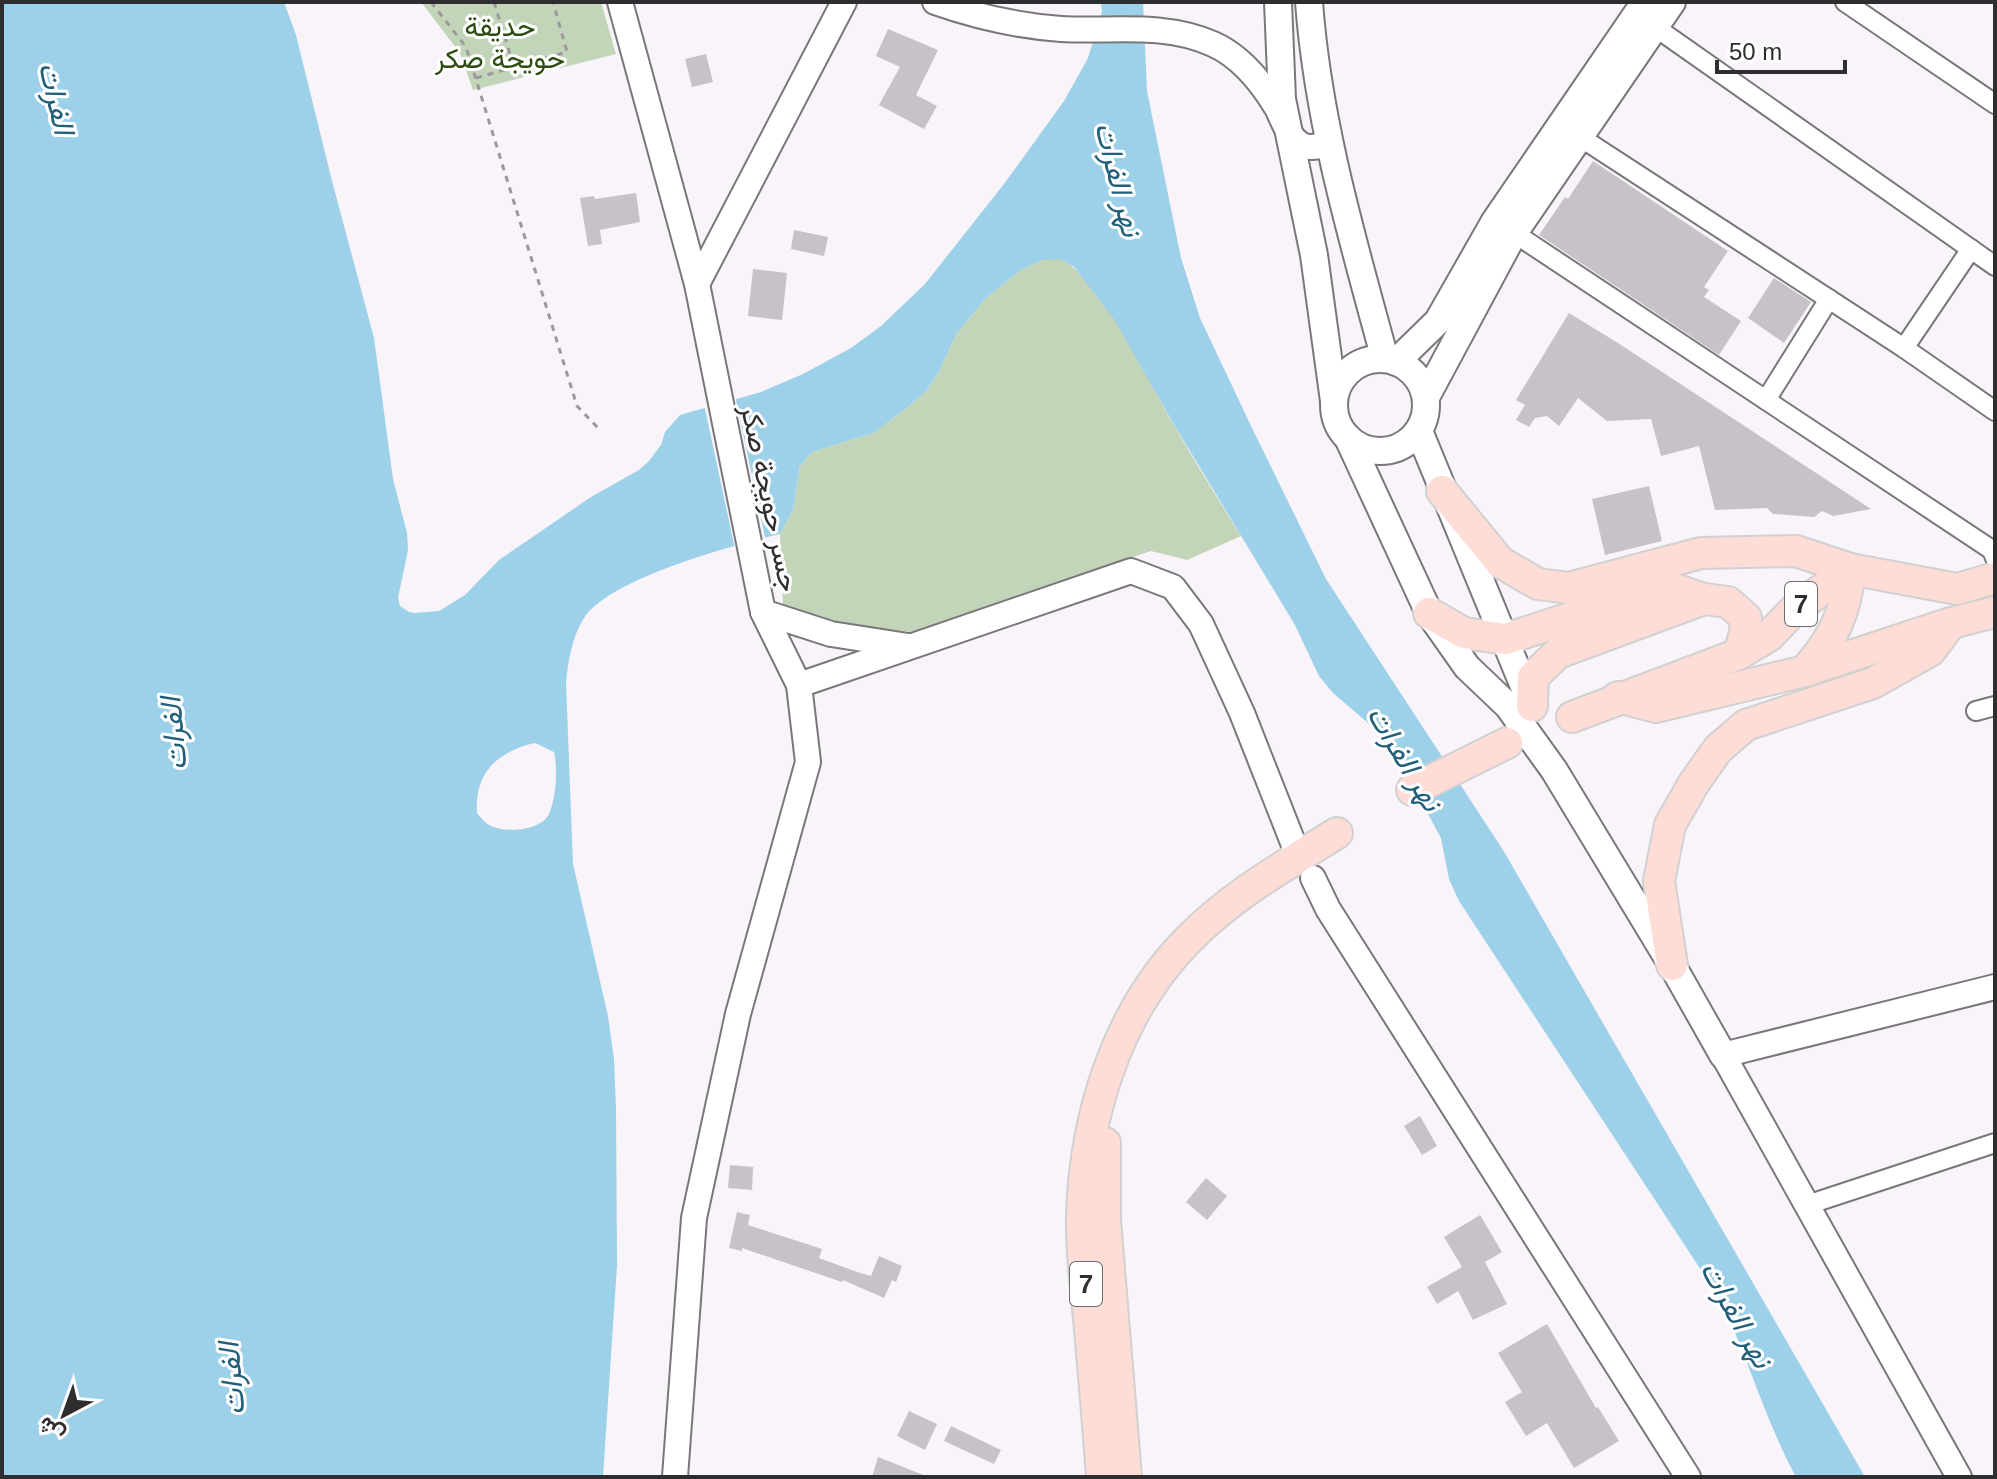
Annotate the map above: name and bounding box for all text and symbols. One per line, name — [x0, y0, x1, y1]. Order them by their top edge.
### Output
park label: حديقة حويجة صكر — [434, 11, 565, 76]
scale bar — [1717, 24, 1845, 74]
text: 50 m — [1729, 38, 1782, 65]
water label: الفرات — [31, 59, 82, 141]
water label: نهر الفرات — [1087, 118, 1149, 241]
street label: جسر حويجة صكر — [733, 400, 805, 595]
road number: 7 — [1785, 582, 1817, 626]
water label: الفرات — [153, 693, 195, 772]
water label: نهر الفرات — [1359, 699, 1450, 819]
water label: نهر الفرات — [1693, 1255, 1780, 1375]
road number: 7 — [1070, 1262, 1102, 1306]
water label: الفرات — [211, 1338, 253, 1417]
north arrow — [24, 1375, 104, 1455]
text: ش — [33, 1411, 70, 1448]

